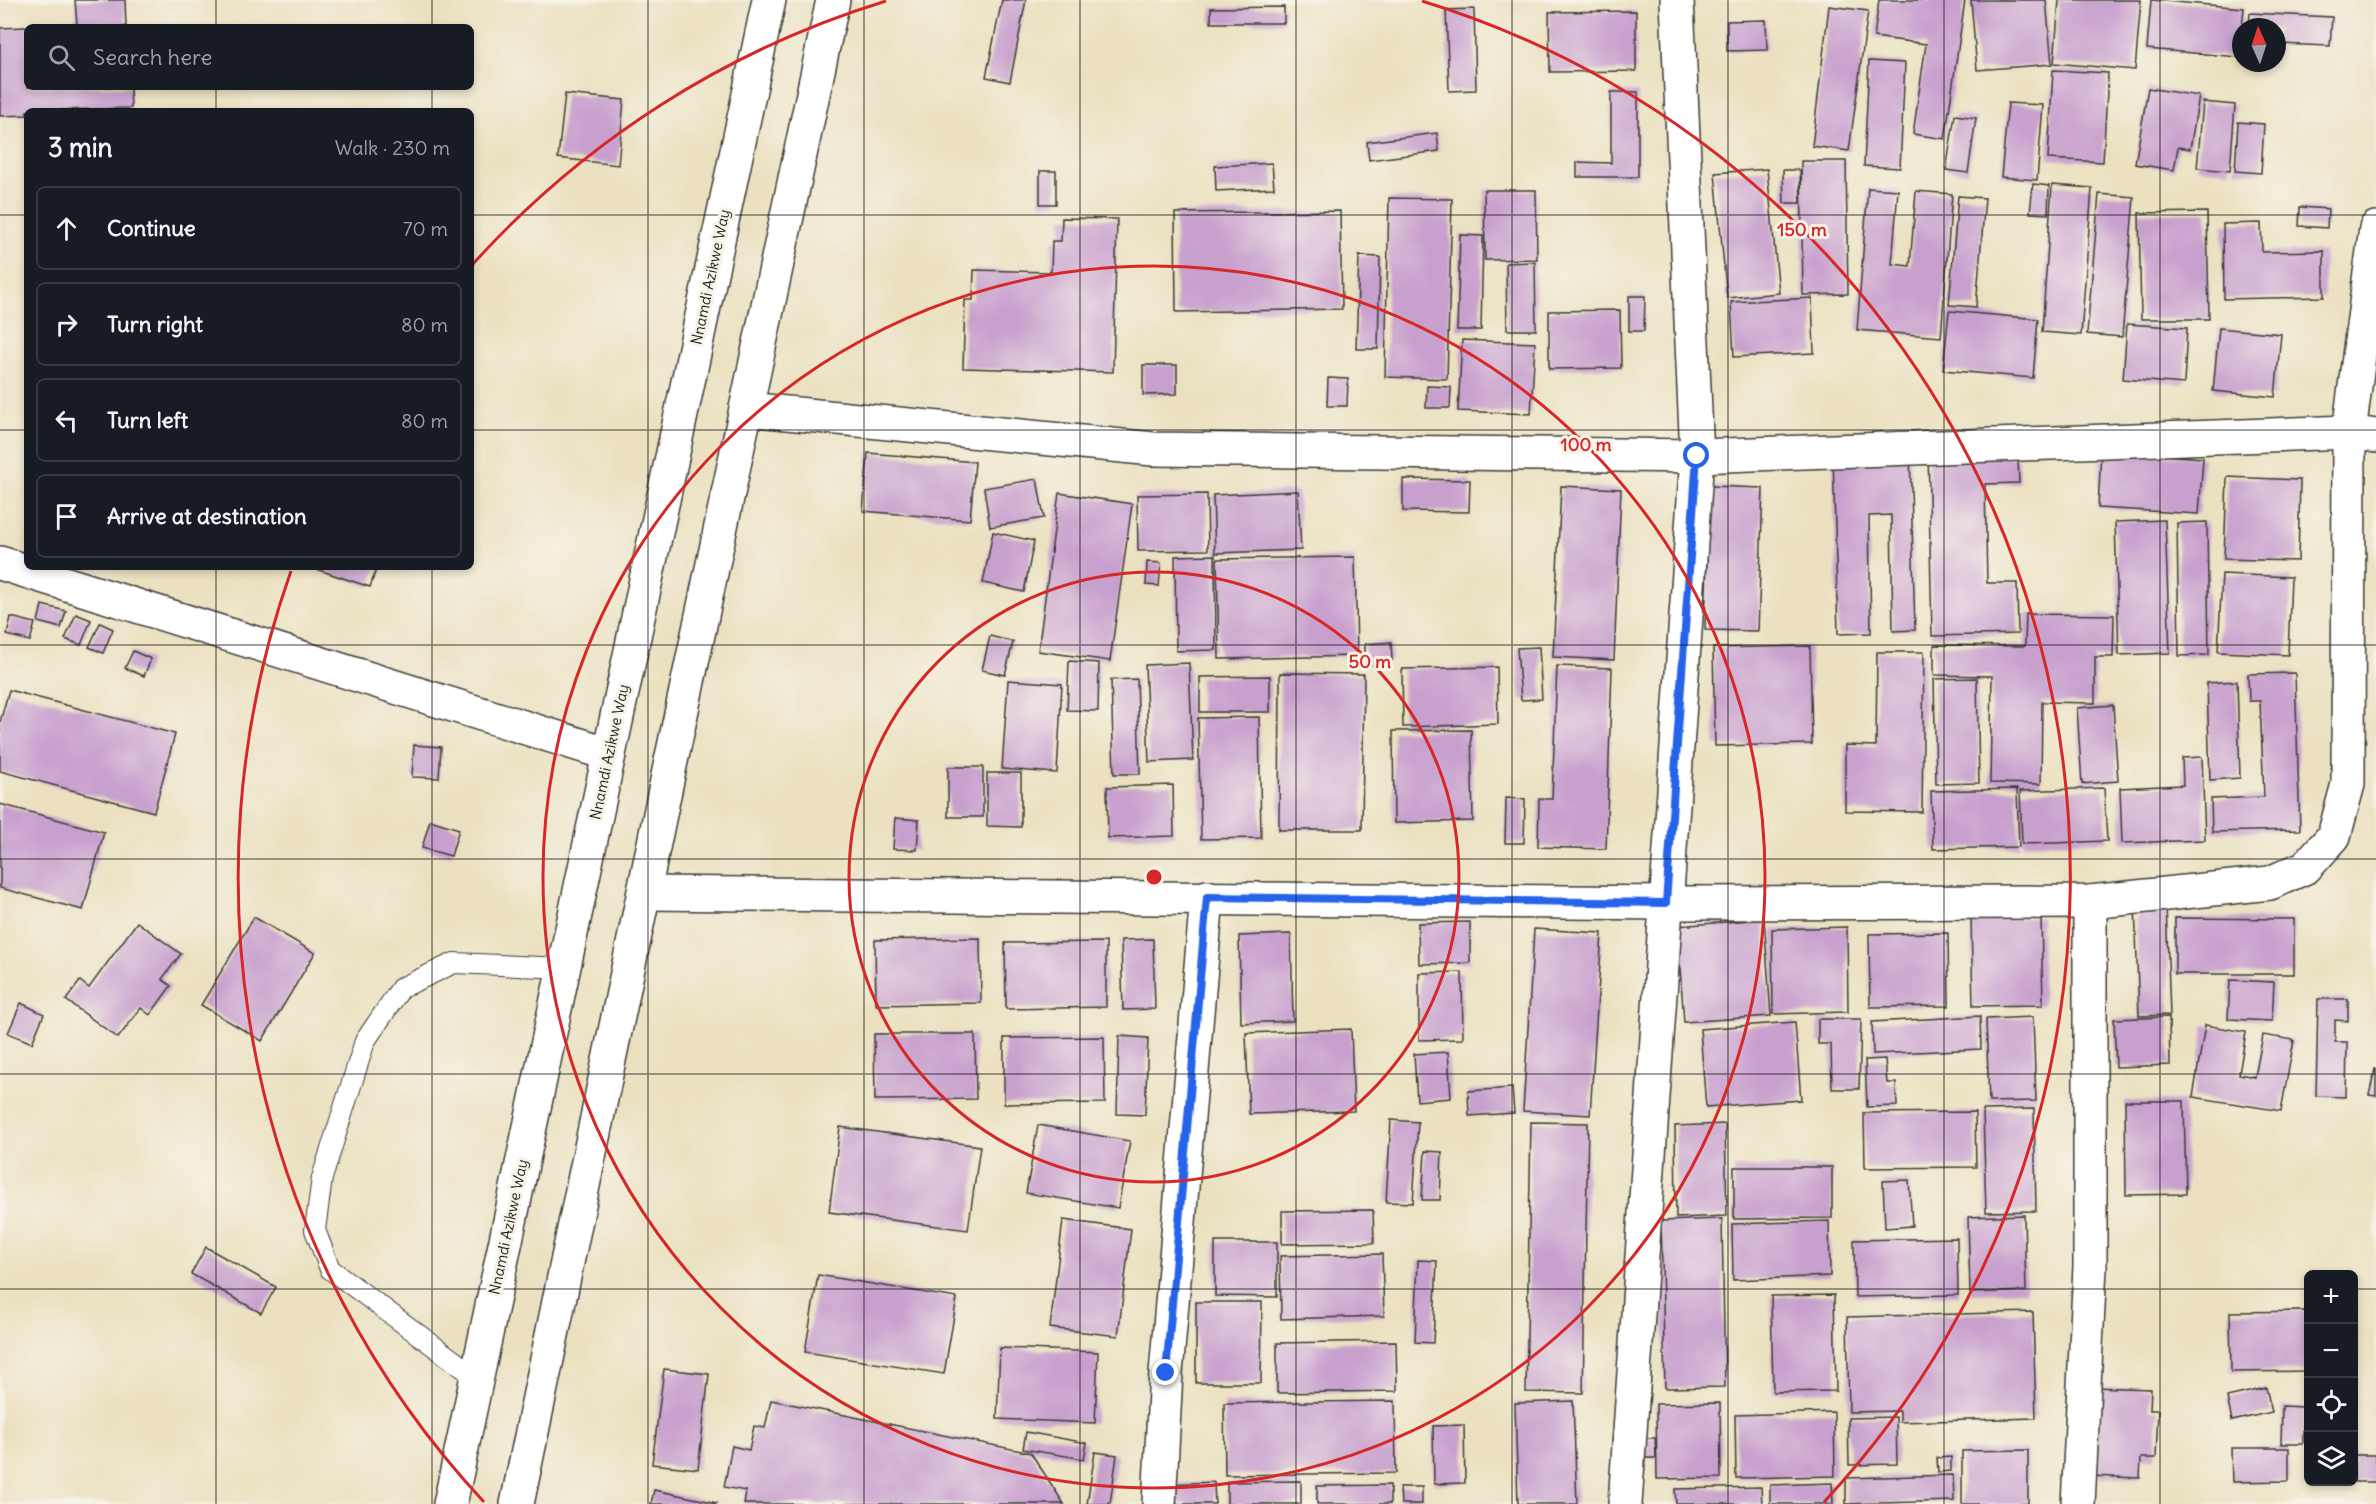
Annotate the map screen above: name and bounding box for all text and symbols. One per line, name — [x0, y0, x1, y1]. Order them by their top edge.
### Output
north arrow — [2232, 18, 2286, 72]
search box — [24, 24, 474, 90]
icon: search — [45, 41, 78, 74]
text: Search here — [93, 43, 212, 71]
text: 3 min — [48, 131, 113, 164]
text: Walk · 230 m — [335, 135, 450, 160]
street label: Nnamdi Azikwe Way — [686, 208, 734, 346]
icon: ahead — [50, 212, 83, 245]
text: Continue — [107, 214, 196, 242]
text: 70 m — [403, 216, 448, 241]
text: 150 m — [1777, 218, 1827, 241]
icon: right — [50, 308, 83, 341]
text: Turn right — [107, 310, 203, 338]
text: 80 m — [401, 312, 448, 337]
icon: left — [50, 404, 83, 437]
text: Turn left — [107, 406, 188, 434]
text: 80 m — [401, 408, 448, 433]
text: 100 m — [1561, 433, 1612, 456]
route start — [1683, 442, 1709, 468]
icon: arrive — [50, 500, 83, 533]
text: Arrive at destination — [107, 502, 307, 530]
text: 50 m — [1349, 650, 1391, 673]
street label: Nnamdi Azikwe Way — [585, 683, 633, 821]
centre of rings — [1144, 867, 1164, 887]
street label: Nnamdi Azikwe Way — [484, 1158, 532, 1296]
map controls — [2304, 1270, 2358, 1486]
button: + — [2304, 1270, 2358, 1324]
button: − — [2304, 1324, 2358, 1378]
route end — [1152, 1359, 1178, 1385]
button: locate — [2304, 1378, 2358, 1432]
button: layers — [2304, 1432, 2358, 1486]

